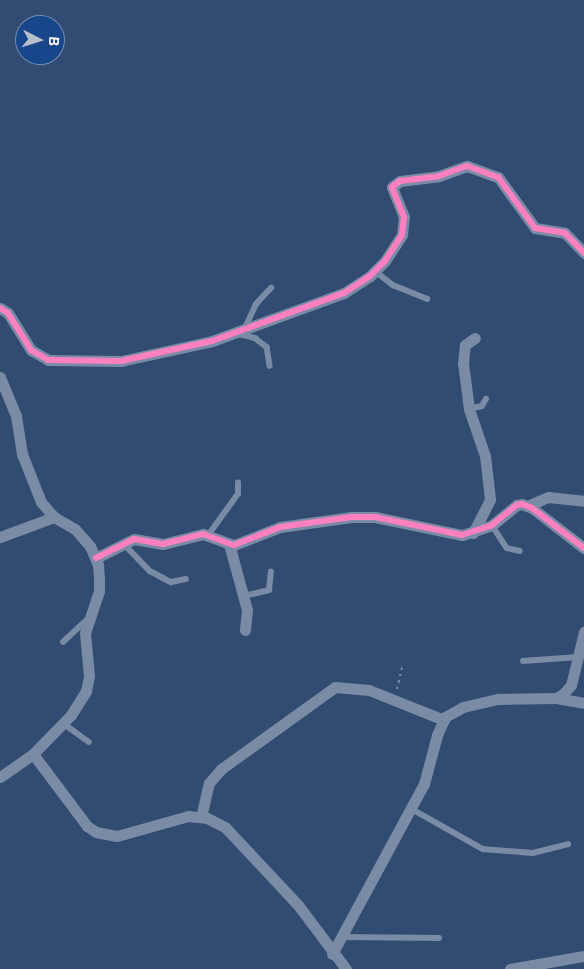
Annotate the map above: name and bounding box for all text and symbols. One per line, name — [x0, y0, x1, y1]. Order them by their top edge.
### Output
north arrow — [15, 15, 65, 65]
text: B — [46, 36, 62, 47]

